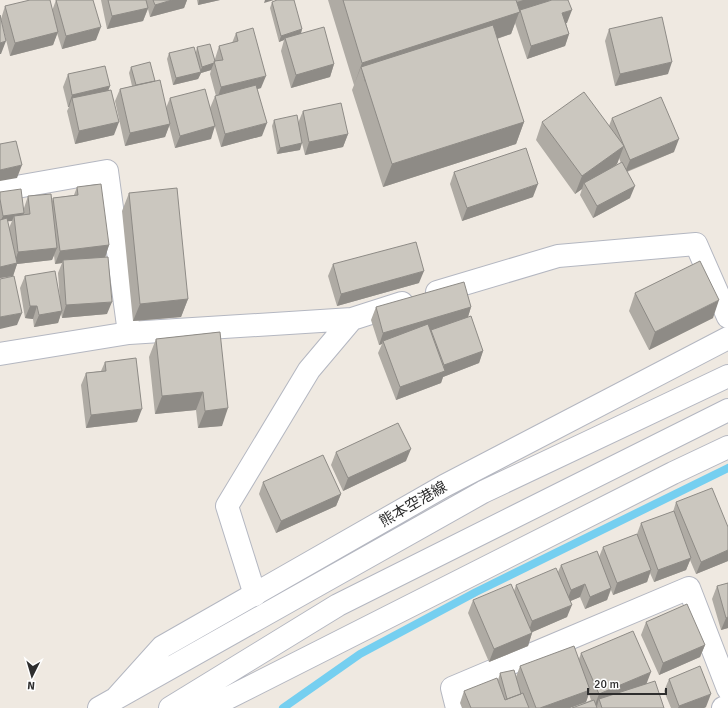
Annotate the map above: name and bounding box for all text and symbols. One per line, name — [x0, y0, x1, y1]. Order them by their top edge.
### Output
street label: 熊本空港線 — [376, 477, 450, 531]
north arrow — [12, 656, 52, 696]
scale bar — [588, 670, 666, 696]
text: 20 m — [594, 677, 619, 692]
text: N — [27, 679, 36, 692]

